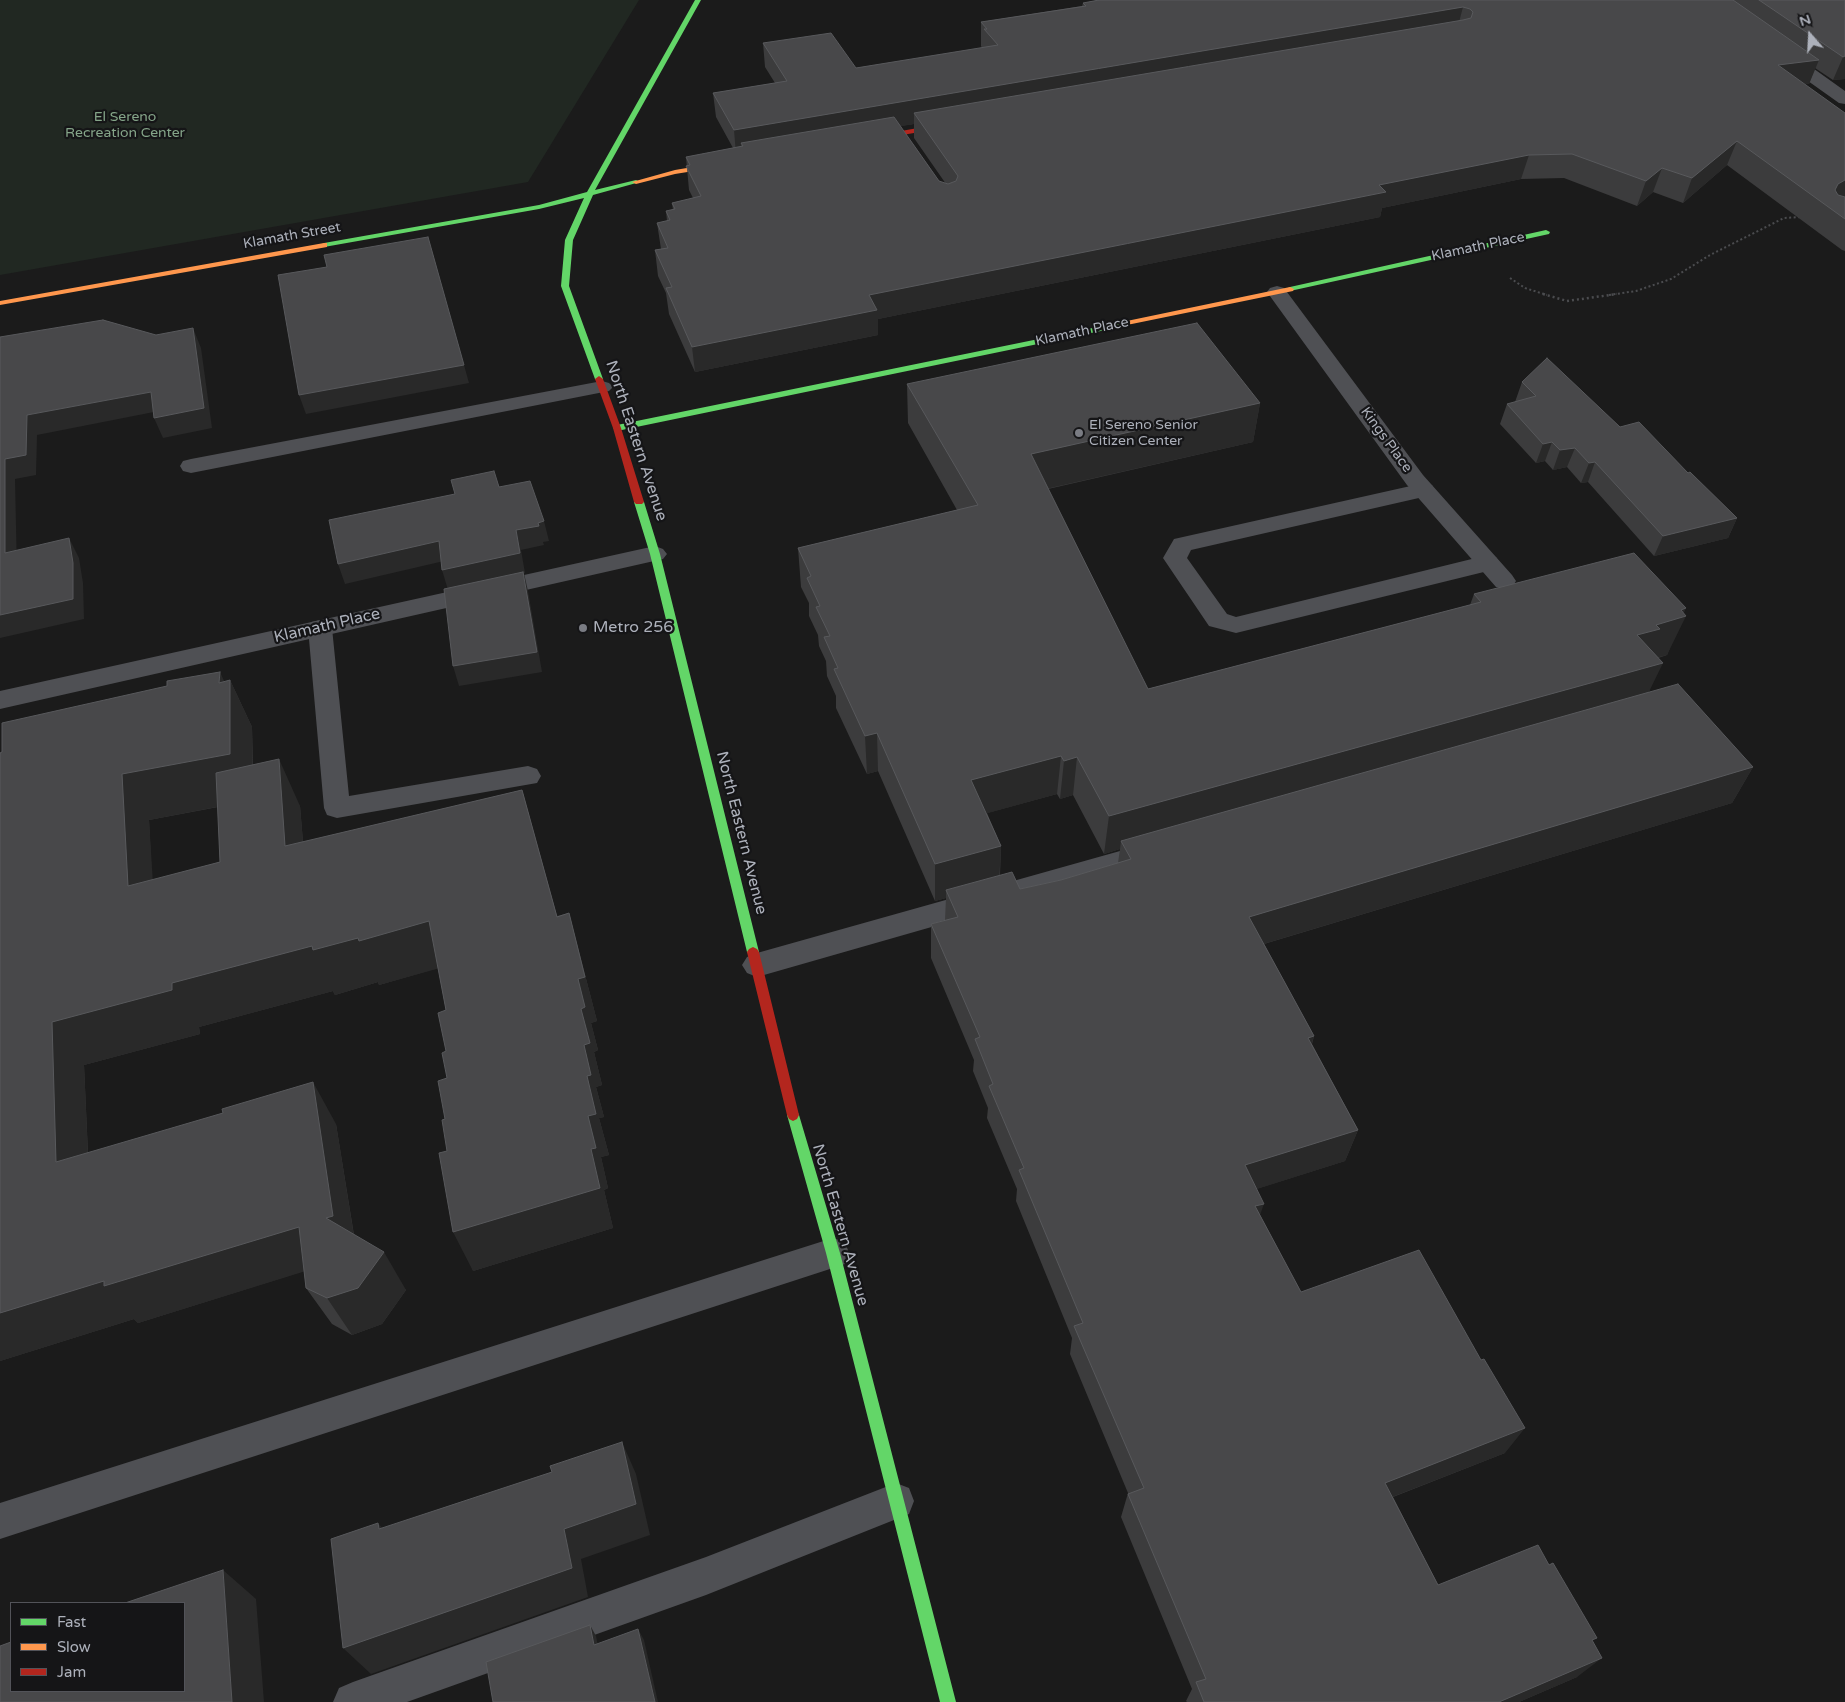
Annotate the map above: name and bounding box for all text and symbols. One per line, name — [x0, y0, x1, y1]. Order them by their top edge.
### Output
north arrow — [1785, 10, 1835, 60]
text: N — [1797, 10, 1813, 30]
park label: El Sereno Recreation Center — [65, 109, 185, 142]
street label: Klamath Street — [242, 219, 342, 253]
street label: Klamath Place — [1430, 229, 1526, 265]
street label: Klamath Place — [1034, 314, 1130, 350]
street label: North Eastern Avenue — [601, 358, 671, 524]
street label: Kings Place — [1357, 404, 1415, 476]
place label: El Sereno Senior Citizen Center — [1089, 417, 1198, 450]
marker: El Sereno Senior Citizen Center — [1073, 427, 1085, 439]
street label: Klamath Place — [272, 604, 382, 648]
place label: Metro 256 — [593, 618, 673, 638]
marker: Metro 256 — [577, 622, 589, 634]
street label: North Eastern Avenue — [711, 749, 771, 917]
street label: North Eastern Avenue — [808, 1142, 872, 1308]
legend — [10, 1602, 185, 1692]
text: Fast — [57, 1613, 86, 1631]
text: Slow — [57, 1638, 91, 1656]
text: Jam — [57, 1663, 86, 1681]

